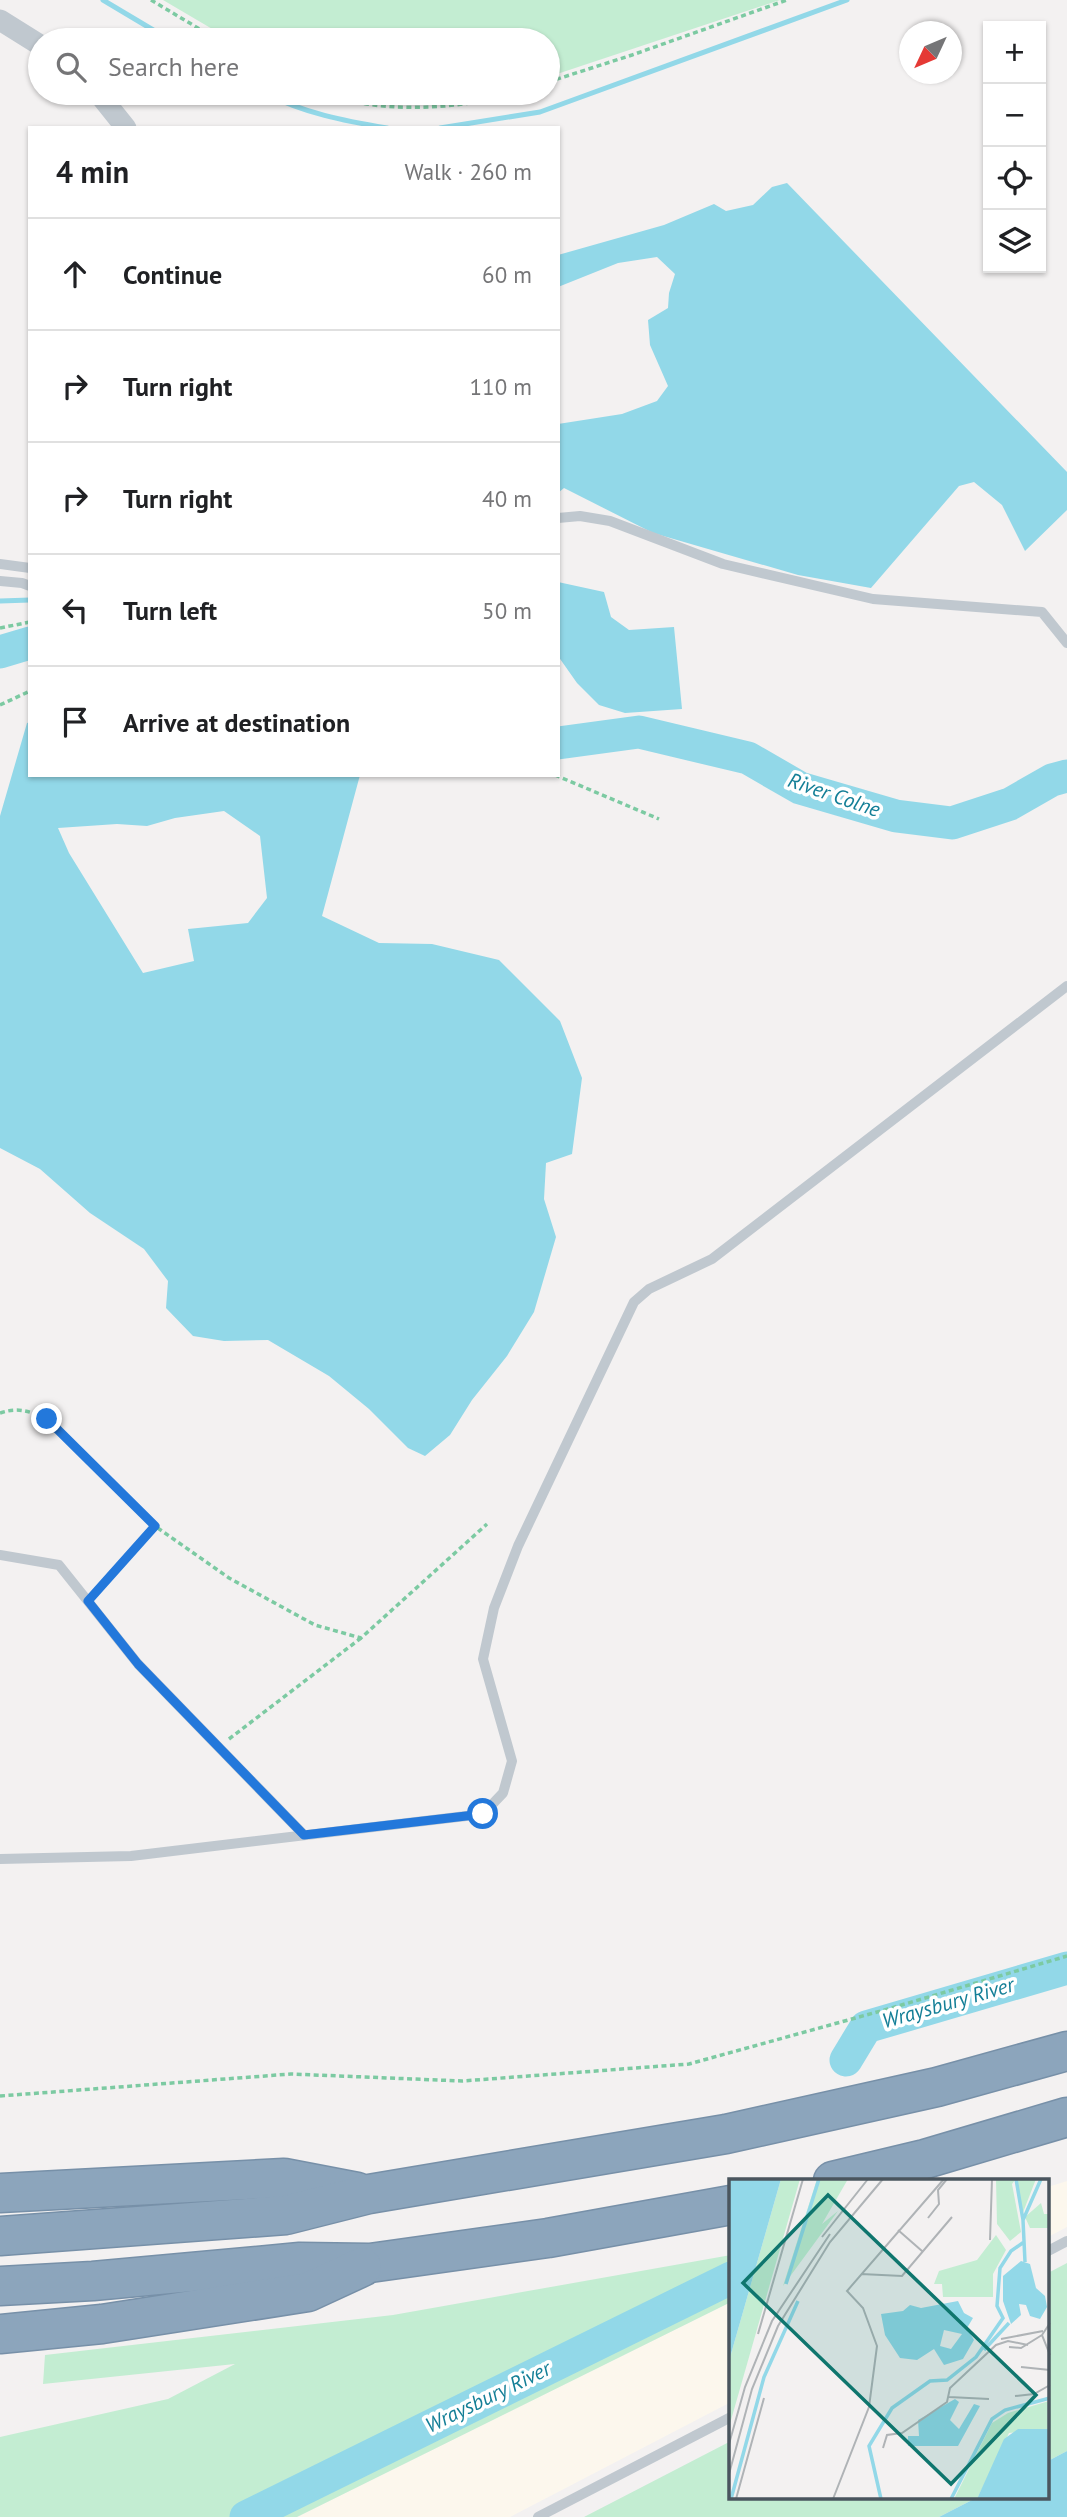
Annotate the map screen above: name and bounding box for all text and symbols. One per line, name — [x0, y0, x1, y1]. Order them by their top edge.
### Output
north arrow — [899, 21, 962, 84]
map controls — [983, 21, 1046, 273]
button: + — [983, 21, 1046, 84]
search box — [28, 28, 560, 105]
icon: search — [52, 48, 90, 86]
text: Search here — [108, 50, 239, 83]
button: − — [983, 84, 1046, 147]
button: locate — [983, 147, 1046, 210]
text: 4 min — [56, 152, 129, 191]
text: Walk · 260 m — [405, 157, 532, 186]
button: layers — [983, 210, 1046, 273]
icon: ahead — [56, 255, 94, 293]
text: Continue — [123, 258, 222, 291]
text: 60 m — [482, 260, 532, 289]
icon: right — [56, 367, 94, 405]
text: Turn right — [123, 370, 232, 403]
text: 110 m — [470, 372, 532, 401]
icon: right — [56, 479, 94, 517]
text: Turn right — [123, 482, 232, 515]
text: 40 m — [482, 484, 532, 513]
icon: left — [56, 591, 94, 629]
text: Turn left — [123, 594, 217, 627]
text: 50 m — [482, 596, 532, 625]
icon: arrive — [56, 703, 94, 741]
text: Arrive at destination — [123, 706, 350, 739]
water label: River Colne — [785, 766, 884, 823]
route end — [31, 1403, 62, 1434]
route start — [467, 1798, 498, 1829]
water label: Wraysbury River — [879, 1970, 1019, 2034]
inset map — [729, 2179, 1050, 2500]
water label: Wraysbury River — [421, 2354, 557, 2439]

